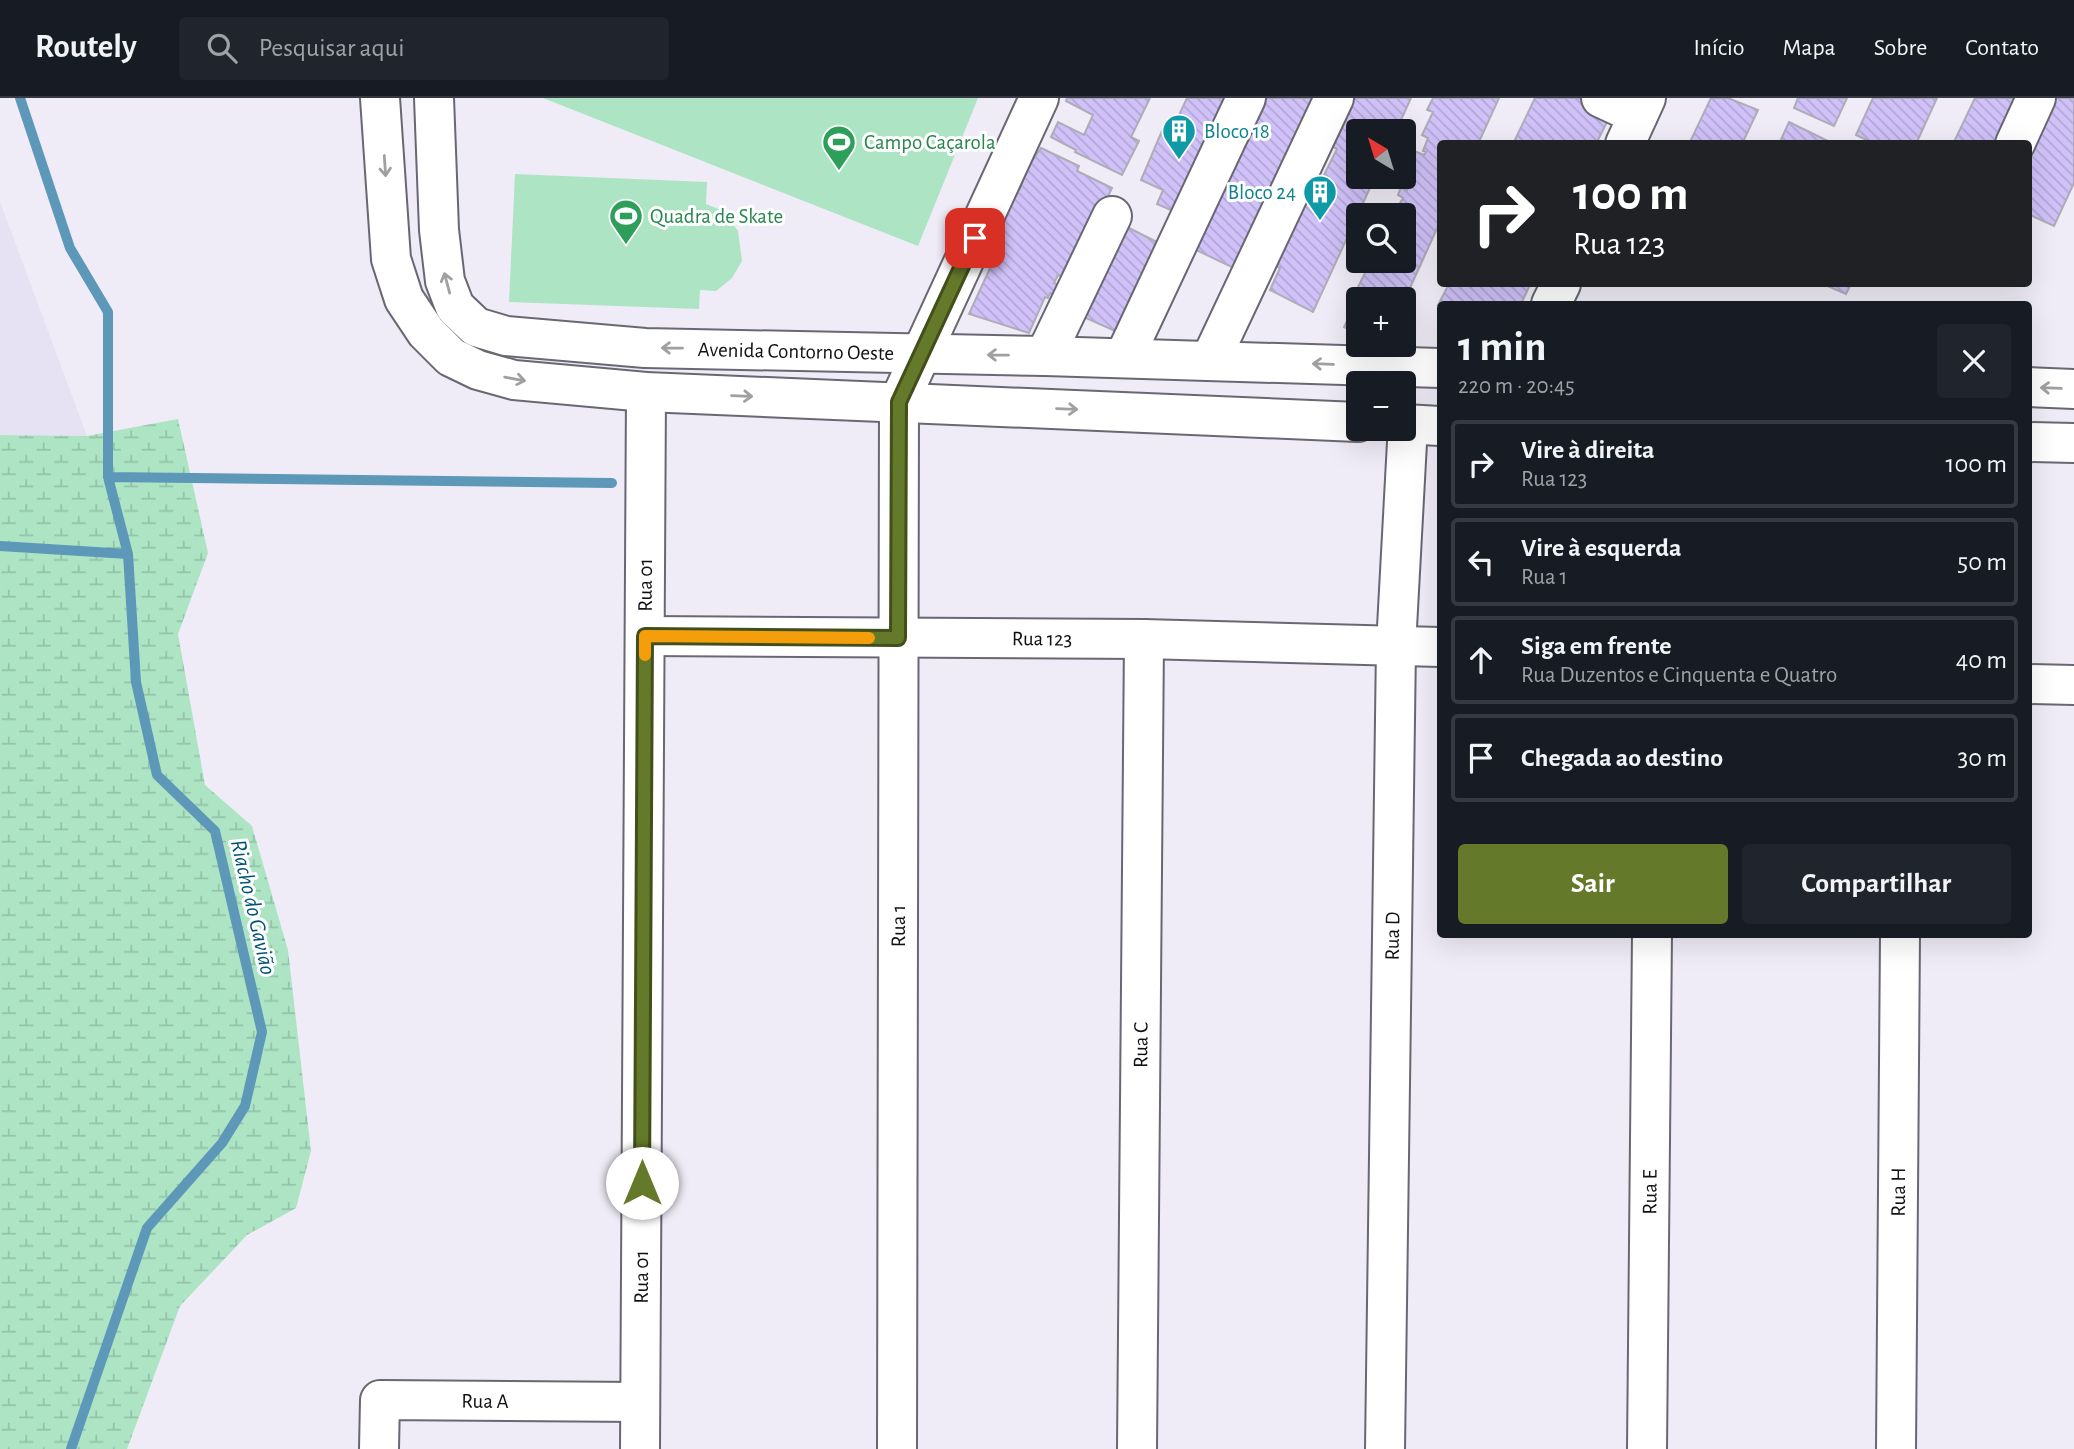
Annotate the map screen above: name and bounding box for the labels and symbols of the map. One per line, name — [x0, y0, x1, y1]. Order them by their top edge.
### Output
building icon: Bloco 18 — [1160, 112, 1198, 161]
north arrow — [1346, 119, 1416, 189]
place label: Bloco 18 — [1204, 121, 1270, 142]
sports icon: Campo Caçarola — [820, 123, 858, 172]
place label: Campo Caçarola — [864, 132, 996, 153]
one-way arrow — [378, 154, 391, 177]
building icon: Bloco 24 — [1301, 173, 1339, 222]
place label: Bloco 24 — [1228, 182, 1296, 203]
sports icon: Quadra de Skate — [607, 197, 645, 246]
place label: Quadra de Skate — [650, 206, 783, 227]
pin — [945, 208, 1005, 268]
one-way arrow — [440, 273, 453, 295]
street label: Avenida Contorno Oeste — [697, 339, 894, 364]
one-way arrow — [661, 342, 684, 355]
one-way arrow — [986, 348, 1009, 362]
one-way arrow — [1312, 357, 1335, 371]
one-way arrow — [503, 373, 526, 386]
one-way arrow — [2040, 382, 2063, 395]
one-way arrow — [730, 389, 753, 402]
one-way arrow — [1055, 403, 1078, 416]
street label: Rua 01 — [635, 558, 656, 612]
street label: Rua 123 — [1012, 628, 1072, 650]
water label: Riacho do Gavião — [226, 838, 279, 977]
street label: Rua 1 — [888, 905, 909, 947]
street label: Rua D — [1382, 912, 1403, 961]
street label: Rua C — [1130, 1022, 1152, 1068]
position arrow — [605, 1146, 679, 1220]
street label: Rua H — [1888, 1167, 1909, 1217]
street label: Rua E — [1639, 1169, 1661, 1215]
street label: Rua 01 — [631, 1250, 652, 1304]
street label: Rua A — [461, 1391, 509, 1412]

